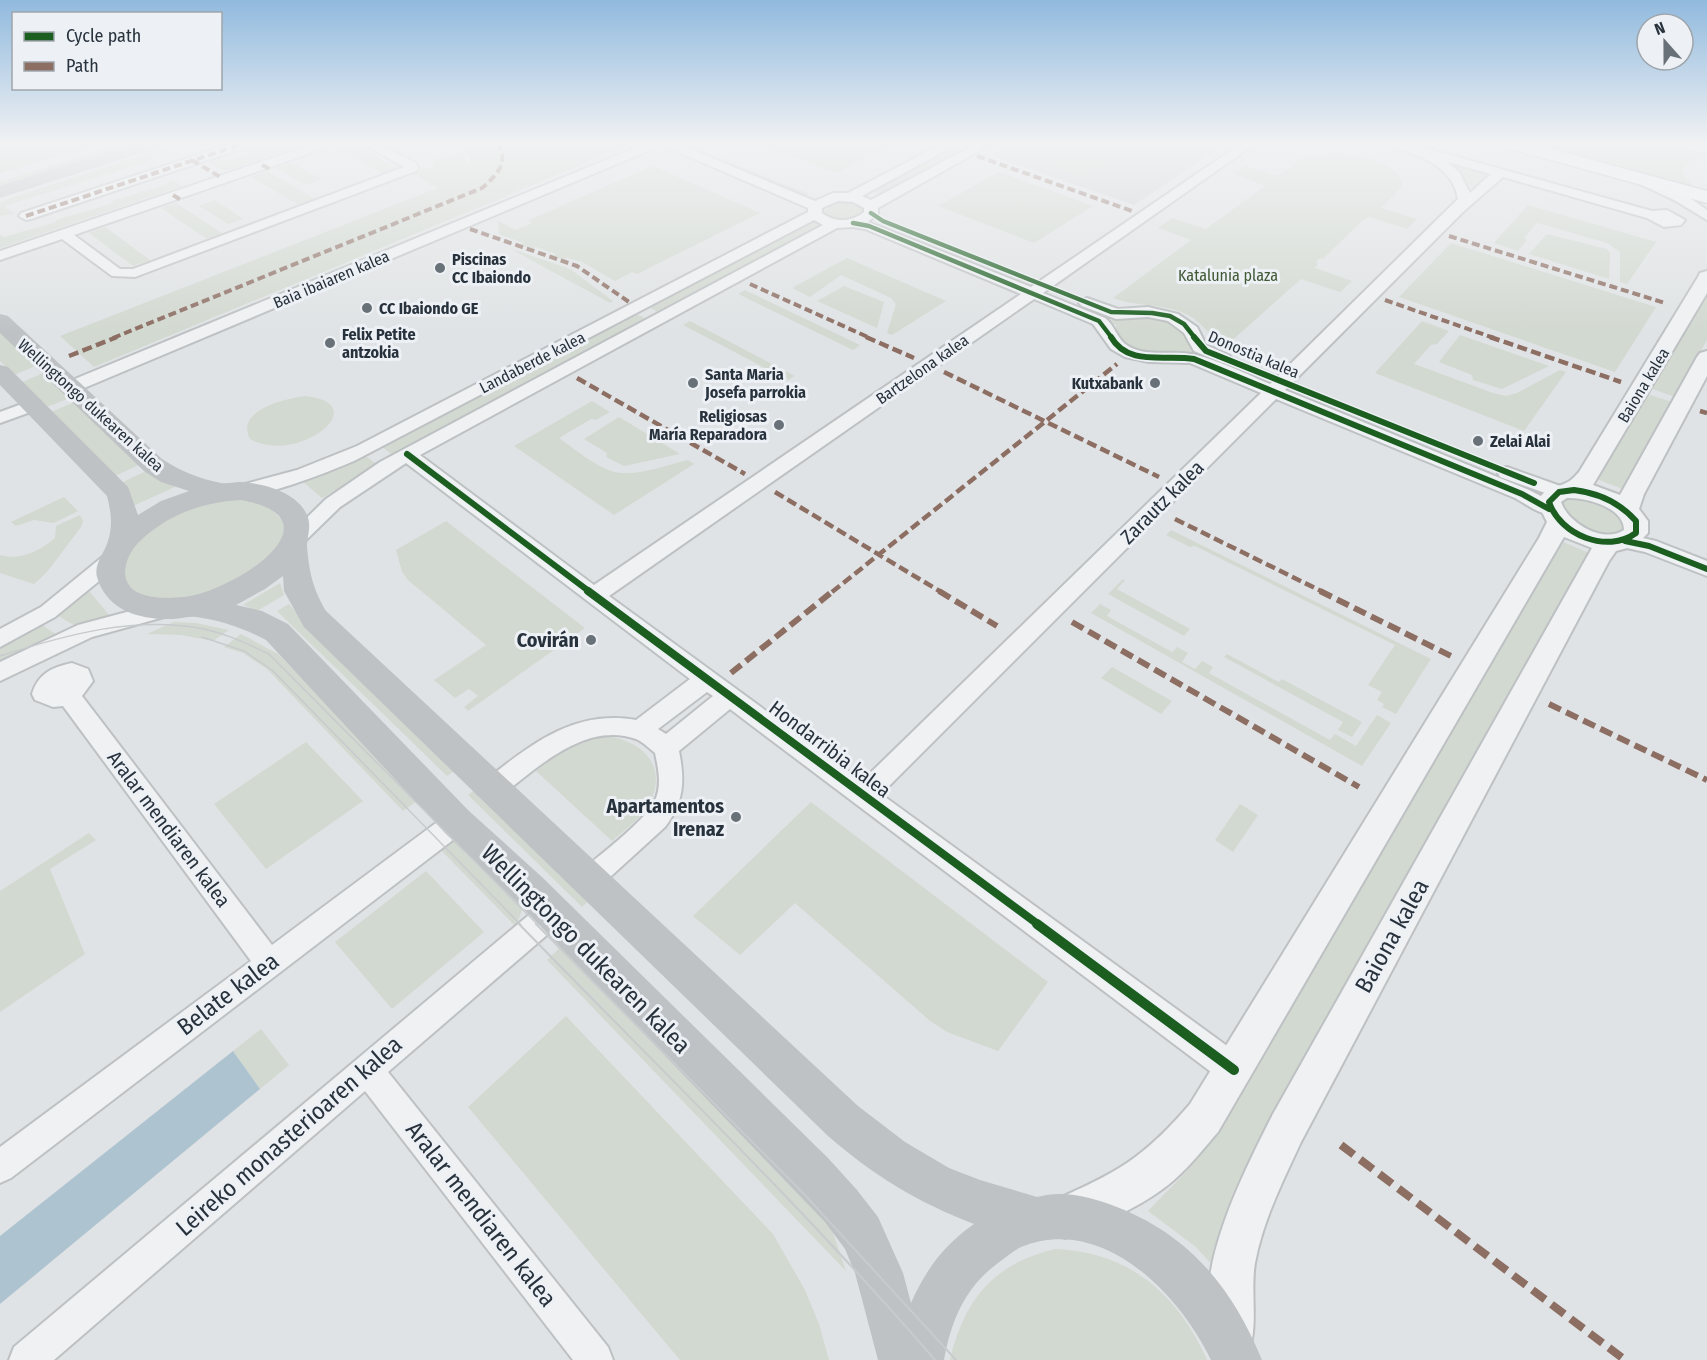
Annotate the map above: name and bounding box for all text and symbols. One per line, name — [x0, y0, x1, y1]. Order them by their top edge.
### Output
legend — [12, 12, 222, 90]
north arrow — [1635, 12, 1695, 72]
text: N — [1652, 18, 1668, 39]
text: Cycle path — [66, 25, 141, 47]
text: Path — [66, 55, 99, 77]
street label: Baia ibaiaren kalea — [270, 246, 392, 312]
place label: Piscinas CC Ibaiondo — [452, 250, 531, 287]
marker: Piscinas CC Ibaiondo — [433, 261, 447, 275]
park label: Katalunia plaza — [1178, 266, 1278, 285]
place label: CC Ibaiondo GE — [379, 299, 479, 318]
marker: CC Ibaiondo GE — [360, 301, 374, 315]
place label: Felix Petite antzokia — [342, 325, 416, 362]
street label: Donostia kalea — [1205, 327, 1302, 382]
street label: Landaberde kalea — [476, 328, 588, 397]
street label: Bartzelona kalea — [872, 330, 972, 408]
street label: Wellingtongo dukearen kalea — [14, 335, 167, 476]
marker: Felix Petite antzokia — [323, 336, 337, 350]
street label: Baiona kalea — [1614, 344, 1673, 426]
place label: Santa Maria Josefa parrokia — [704, 365, 806, 402]
place label: Kutxabank — [1072, 374, 1144, 393]
marker: Santa Maria Josefa parrokia — [686, 376, 700, 390]
marker: Kutxabank — [1148, 376, 1162, 390]
place label: Religiosas María Reparadora — [649, 407, 767, 444]
marker: Religiosas María Reparadora — [772, 418, 786, 432]
place label: Zelai Alai — [1490, 432, 1550, 451]
marker: Zelai Alai — [1471, 434, 1485, 448]
street label: Zarautz kalea — [1115, 455, 1209, 549]
place label: Covirán — [517, 628, 579, 652]
marker: Covirán — [584, 633, 598, 647]
street label: Hondarribia kalea — [764, 695, 896, 803]
street label: Aralar mendiaren kalea — [102, 746, 236, 912]
place label: Apartamentos Irenaz — [605, 794, 725, 841]
marker: Apartamentos Irenaz — [729, 810, 743, 824]
street label: Wellingtongo dukearen kalea — [476, 839, 696, 1059]
street label: Baiona kalea — [1349, 874, 1435, 998]
street label: Belate kalea — [172, 947, 284, 1041]
street label: Leireko monasterioaren kalea — [170, 1030, 408, 1242]
street label: Aralar mendiaren kalea — [400, 1116, 562, 1312]

